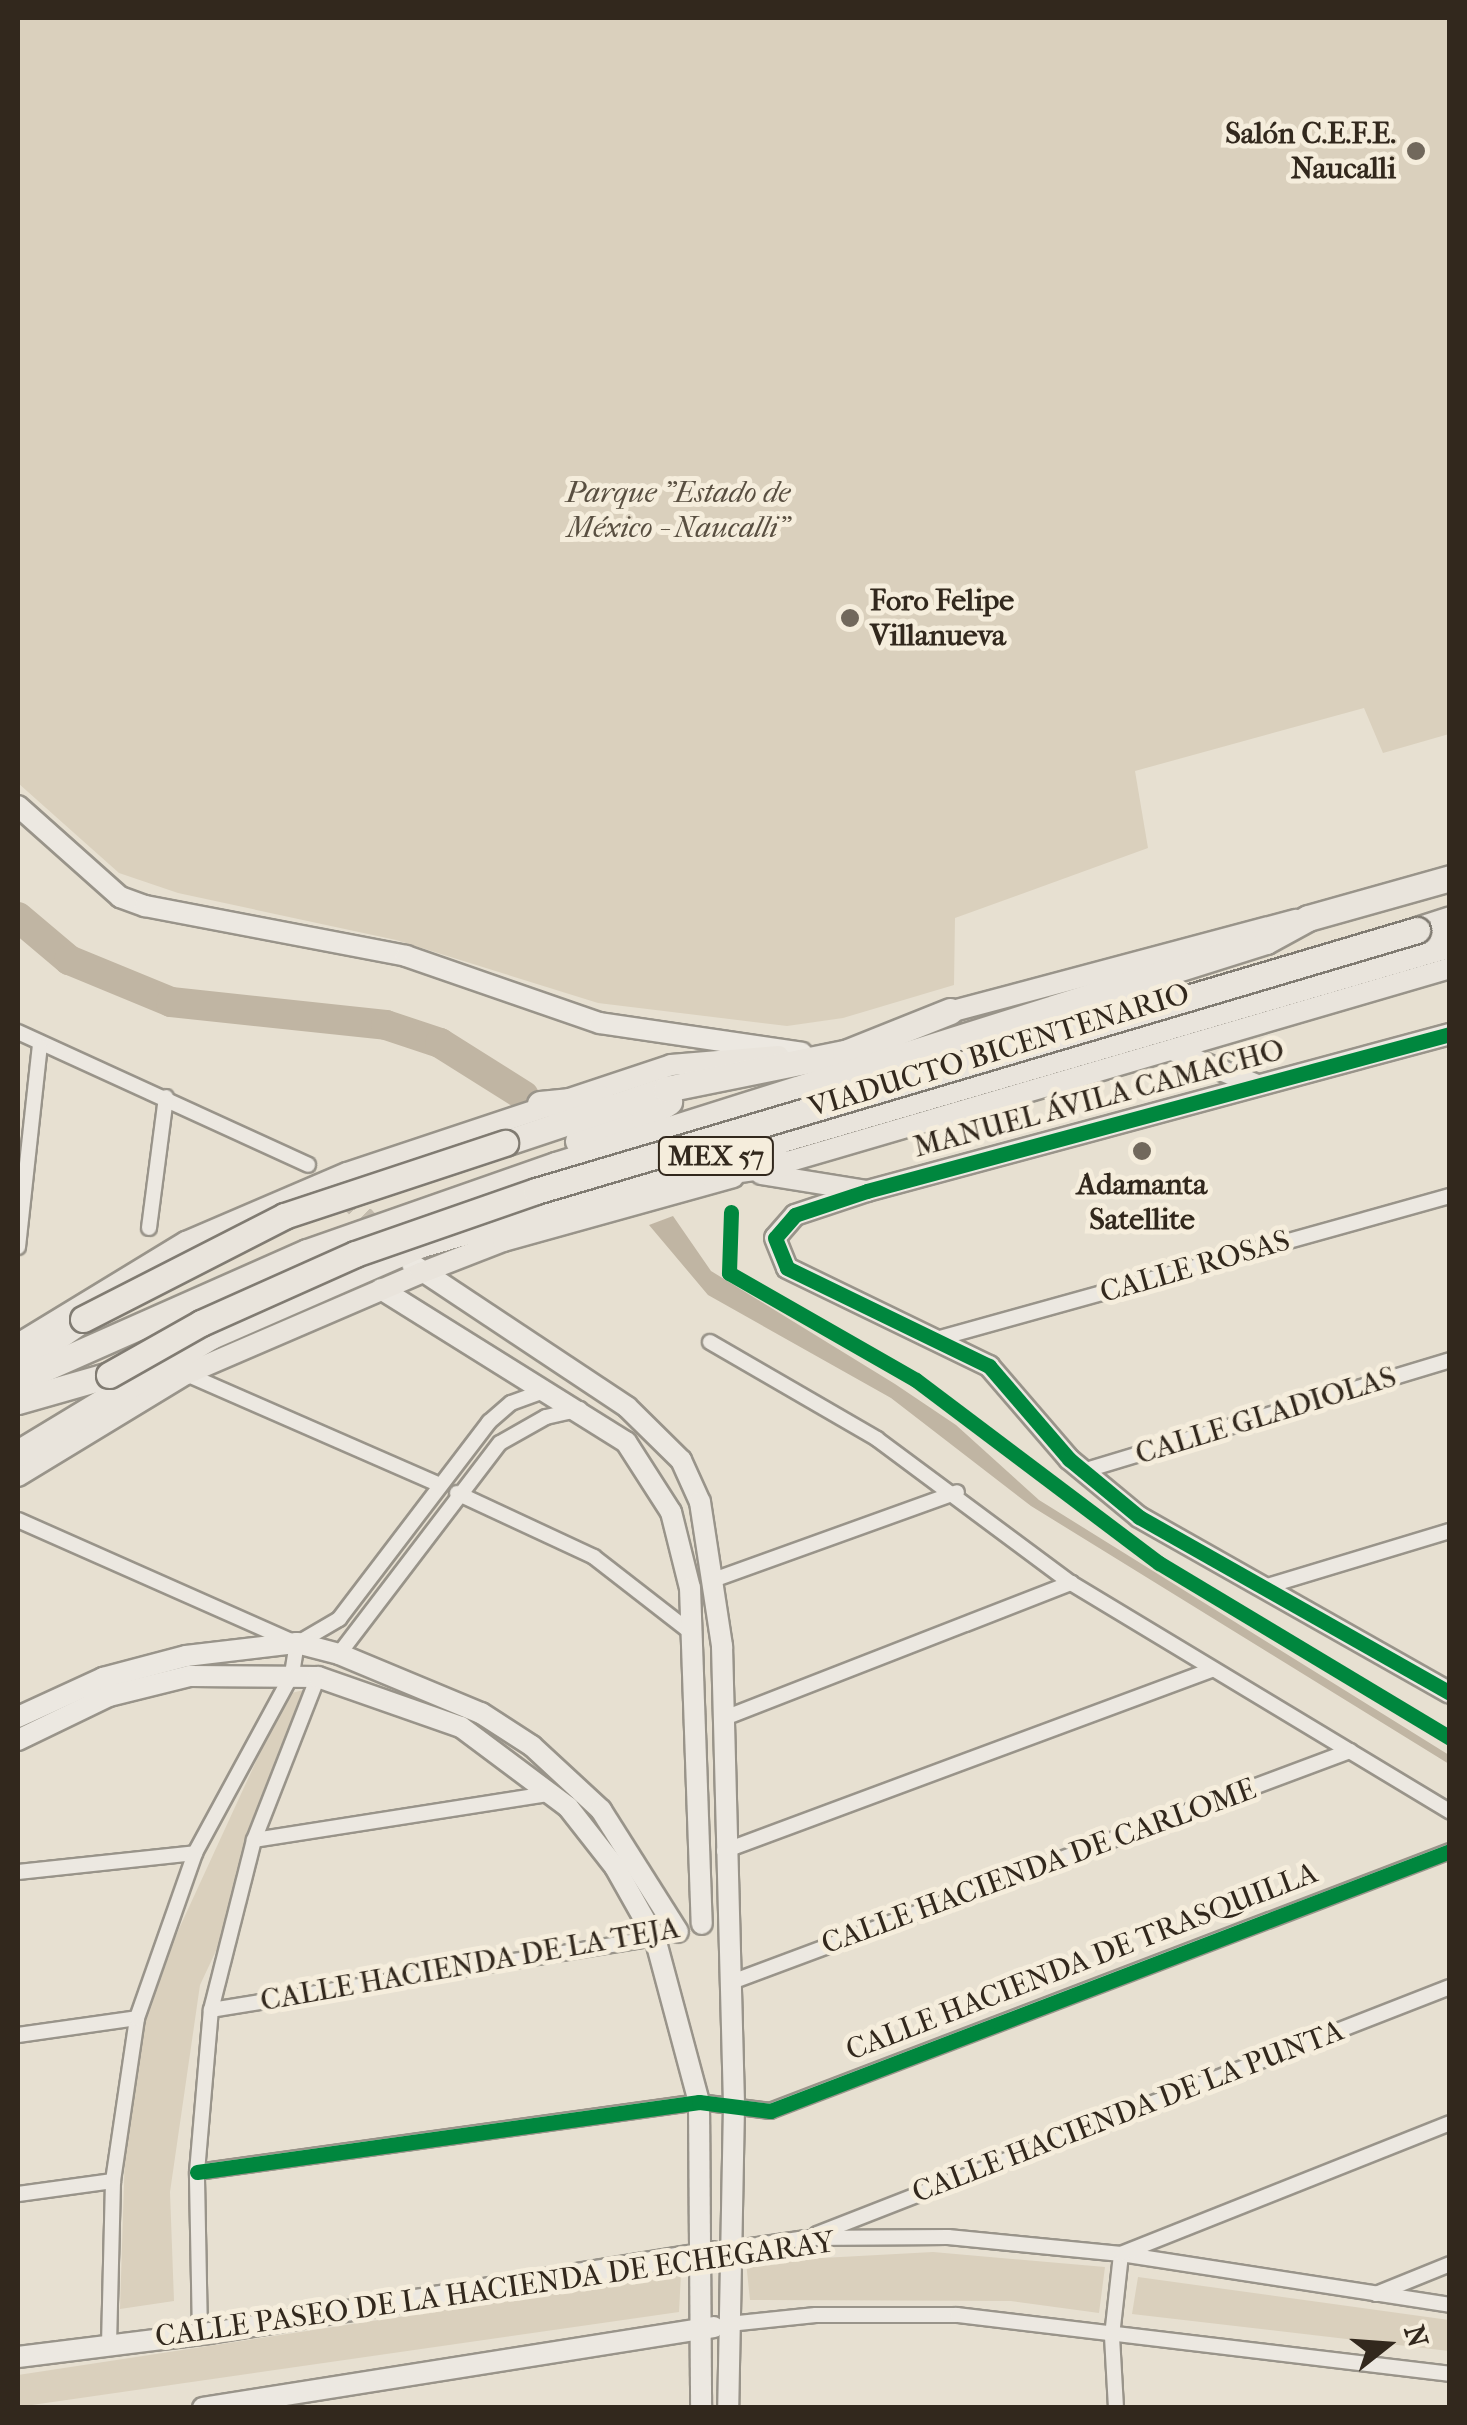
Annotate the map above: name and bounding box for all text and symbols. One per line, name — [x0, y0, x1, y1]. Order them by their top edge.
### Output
place label: Salón C.E.F.E. Naucalli — [1225, 116, 1396, 186]
marker: Salón C.E.F.E. Naucalli — [1405, 140, 1427, 162]
park label: Parque "Estado de México - Naucalli" — [566, 475, 790, 546]
place label: Foro Felipe Villanueva — [870, 583, 1014, 654]
marker: Foro Felipe Villanueva — [839, 607, 861, 629]
street label: VIADUCTO BICENTENARIO — [804, 976, 1194, 1126]
street label: MANUEL ÁVILA CAMACHO — [910, 1032, 1288, 1166]
road number: MEX 57 — [656, 1133, 776, 1179]
marker: Adamanta Satellite — [1131, 1140, 1153, 1162]
place label: Adamanta Satellite — [1077, 1167, 1207, 1238]
street label: CALLE ROSAS — [1096, 1223, 1294, 1311]
street label: CALLE GLADIOLAS — [1131, 1359, 1401, 1473]
street label: CALLE HACIENDA DE CARLOME — [817, 1771, 1261, 1963]
street label: CALLE HACIENDA DE TRASQUILLA — [841, 1855, 1323, 2069]
street label: CALLE HACIENDA DE LA TEJA — [258, 1910, 682, 2020]
street label: CALLE HACIENDA DE LA PUNTA — [907, 2013, 1349, 2211]
street label: CALLE PASEO DE LA HACIENDA DE ECHEGARAY — [153, 2224, 837, 2356]
north arrow — [1337, 2295, 1437, 2395]
text: N — [1397, 2321, 1435, 2351]

